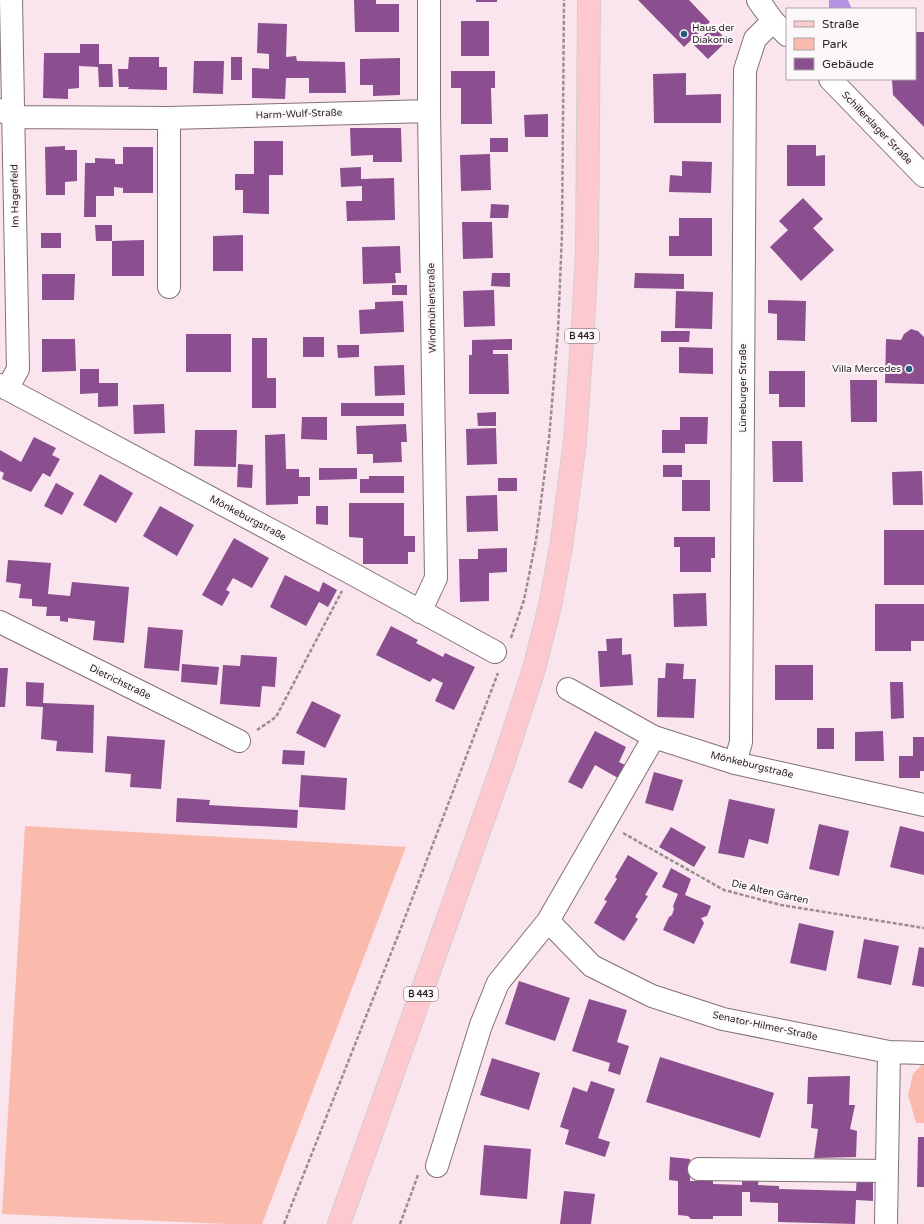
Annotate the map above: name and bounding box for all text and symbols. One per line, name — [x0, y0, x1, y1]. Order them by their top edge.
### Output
legend — [786, 8, 916, 80]
text: Straße — [822, 17, 859, 31]
place label: Haus der Diakonie — [692, 22, 735, 46]
marker: Haus der Diakonie — [679, 29, 689, 39]
text: Park — [822, 37, 848, 51]
text: Gebäude — [822, 57, 874, 71]
street label: Schillerslager Straße — [839, 89, 915, 167]
street label: Harm-Wulf-Straße — [255, 106, 343, 122]
street label: Im Hagenfeld — [8, 164, 22, 228]
street label: Windmühlenstraße — [425, 262, 439, 353]
road number: B 443 — [565, 329, 599, 343]
street label: Lüneburger Straße — [737, 343, 749, 433]
place label: Villa Mercedes — [832, 363, 901, 375]
marker: Villa Mercedes — [904, 364, 914, 374]
street label: Mönkeburgstraße — [208, 493, 289, 543]
street label: Dietrichstraße — [87, 662, 153, 702]
street label: Mönkeburgstraße — [709, 749, 795, 781]
street label: Die Alten Gärten — [730, 877, 810, 907]
road number: B 443 — [404, 987, 438, 1001]
street label: Senator-Hilmer-Straße — [711, 1009, 819, 1043]

